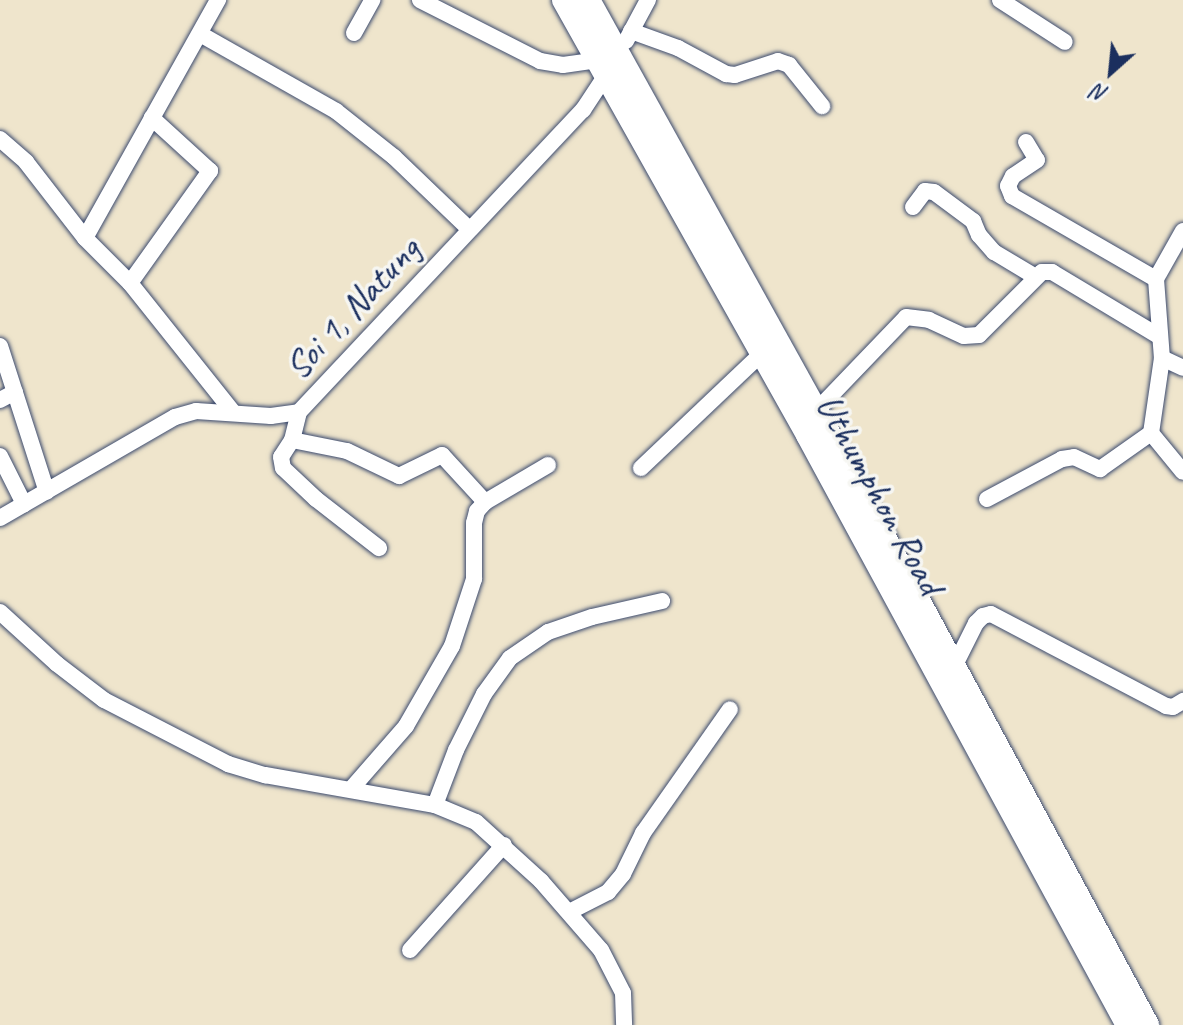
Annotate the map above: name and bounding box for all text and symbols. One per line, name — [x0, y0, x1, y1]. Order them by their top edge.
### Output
north arrow — [1071, 32, 1151, 112]
text: N — [1088, 78, 1113, 109]
street label: Soi 1, Natung — [275, 227, 429, 389]
street label: Uthumphon Road — [807, 387, 953, 601]

